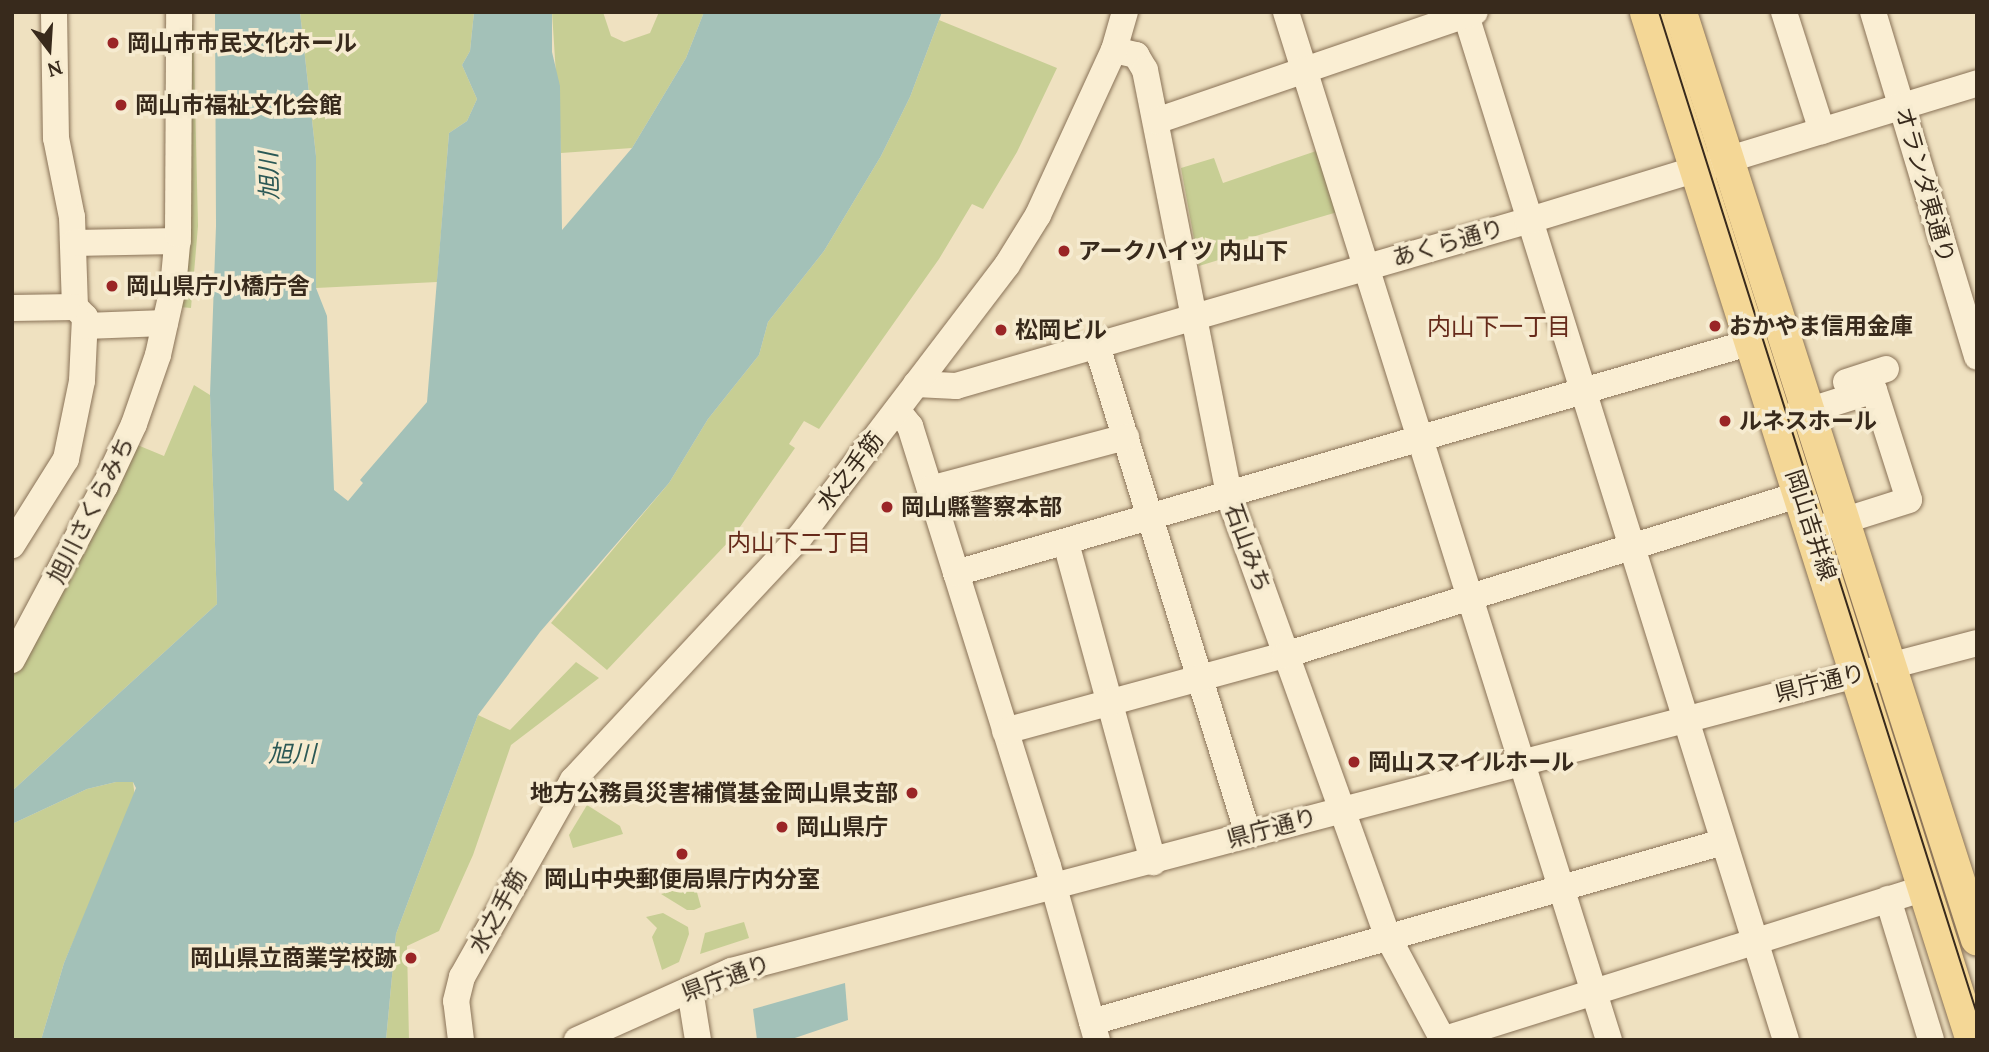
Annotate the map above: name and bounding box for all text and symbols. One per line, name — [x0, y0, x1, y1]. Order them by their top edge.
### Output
north arrow — [14, 14, 84, 84]
place label: 岡山市市民文化ホール — [127, 29, 357, 57]
marker: 岡山市市民文化ホール — [105, 35, 121, 51]
text: N — [45, 55, 66, 83]
place label: 岡山市福祉文化会館 — [135, 91, 342, 119]
marker: 岡山市福祉文化会館 — [113, 97, 129, 113]
street label: オランダ東通り — [1890, 104, 1960, 266]
water label: 旭川 — [254, 152, 284, 200]
street label: あくら通り — [1389, 214, 1507, 272]
place label: アークハイツ 内山下 — [1078, 237, 1290, 265]
marker: アークハイツ 内山下 — [1056, 243, 1072, 259]
place label: 岡山県庁小橋庁舎 — [126, 272, 310, 300]
marker: 岡山県庁小橋庁舎 — [104, 278, 120, 294]
place label: おかやま信用金庫 — [1729, 312, 1913, 340]
district label: 内山下一丁目 — [1427, 313, 1571, 341]
place label: 松岡ビル — [1015, 316, 1107, 344]
marker: おかやま信用金庫 — [1707, 318, 1723, 334]
marker: 松岡ビル — [993, 322, 1009, 338]
place label: ルネスホール — [1739, 407, 1877, 435]
marker: ルネスホール — [1717, 413, 1733, 429]
street label: 水之手筋 — [811, 426, 889, 516]
street label: 旭川さくらみち — [42, 432, 140, 588]
street label: 岡山吉井線 — [1780, 466, 1842, 584]
place label: 岡山縣警察本部 — [901, 493, 1062, 521]
marker: 岡山縣警察本部 — [879, 499, 895, 515]
street label: 石山みち — [1219, 500, 1277, 596]
district label: 内山下二丁目 — [727, 529, 871, 557]
street label: 県庁通り — [1772, 658, 1868, 708]
water label: 旭川 — [268, 740, 316, 768]
place label: 岡山スマイルホール — [1368, 748, 1575, 776]
marker: 岡山スマイルホール — [1346, 754, 1362, 770]
place label: 地方公務員災害補償基金岡山県支部 — [530, 779, 898, 807]
marker: 地方公務員災害補償基金岡山県支部 — [904, 785, 920, 801]
street label: 県庁通り — [1224, 803, 1320, 853]
place label: 岡山県庁 — [796, 813, 888, 841]
marker: 岡山県庁 — [774, 819, 790, 835]
marker: 岡山中央郵便局県庁内分室 — [674, 846, 690, 862]
street label: 水之手筋 — [464, 864, 532, 958]
place label: 岡山中央郵便局県庁内分室 — [544, 865, 820, 893]
place label: 岡山県立商業学校跡 — [190, 944, 397, 972]
street label: 県庁通り — [678, 949, 774, 1007]
marker: 岡山県立商業学校跡 — [403, 950, 419, 966]

